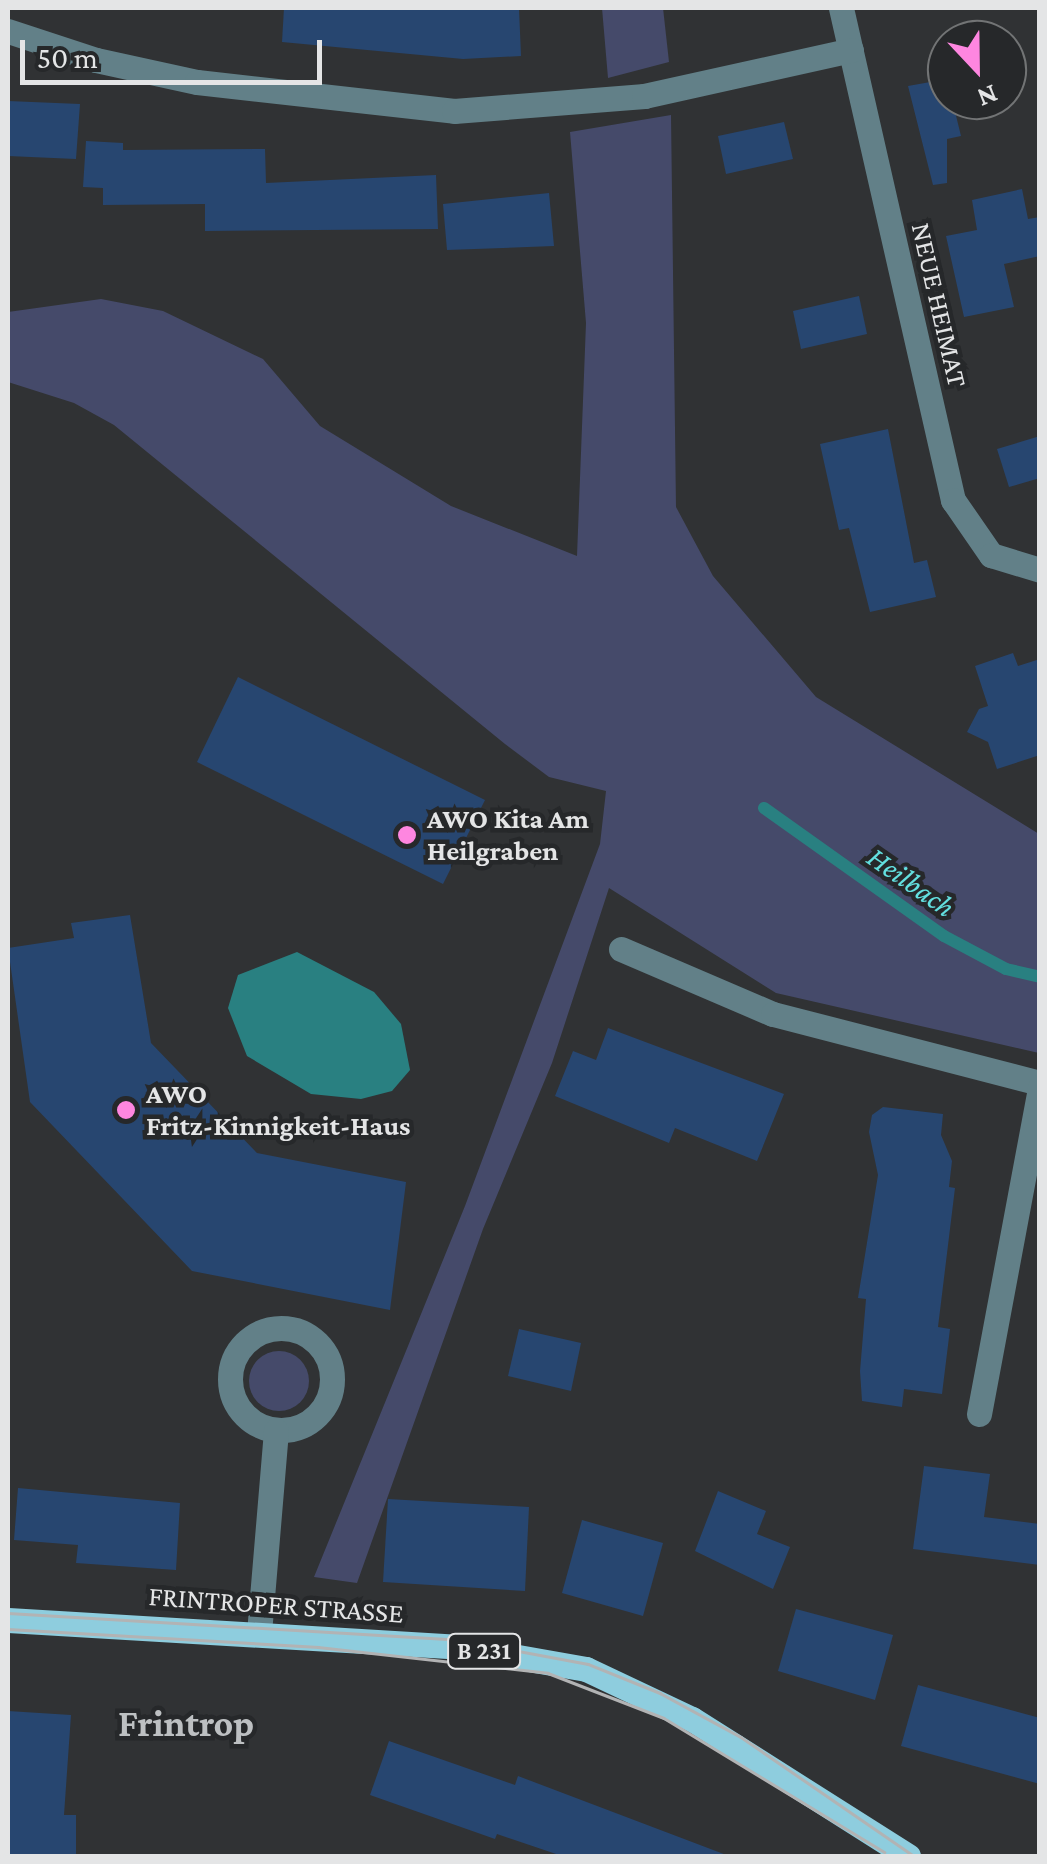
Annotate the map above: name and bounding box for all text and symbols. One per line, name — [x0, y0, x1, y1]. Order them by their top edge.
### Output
scale bar — [25, 20, 328, 82]
north arrow — [927, 20, 1027, 120]
text: 50 m — [37, 41, 98, 74]
text: N — [973, 78, 1002, 114]
street label: NEUE HEIMAT — [904, 220, 974, 390]
place label: AWO Kita Am Heilgraben — [427, 802, 589, 868]
marker: AWO Kita Am Heilgraben — [396, 824, 418, 846]
water label: Heilbach — [860, 839, 962, 925]
place label: AWO Fritz-Kinnigkeit-Haus — [146, 1077, 410, 1143]
marker: AWO Fritz-Kinnigkeit-Haus — [115, 1099, 137, 1121]
street label: FRINTROPER STRASSE — [147, 1579, 405, 1631]
road number: B 231 — [446, 1631, 522, 1671]
district label: Frintrop — [118, 1701, 254, 1747]

